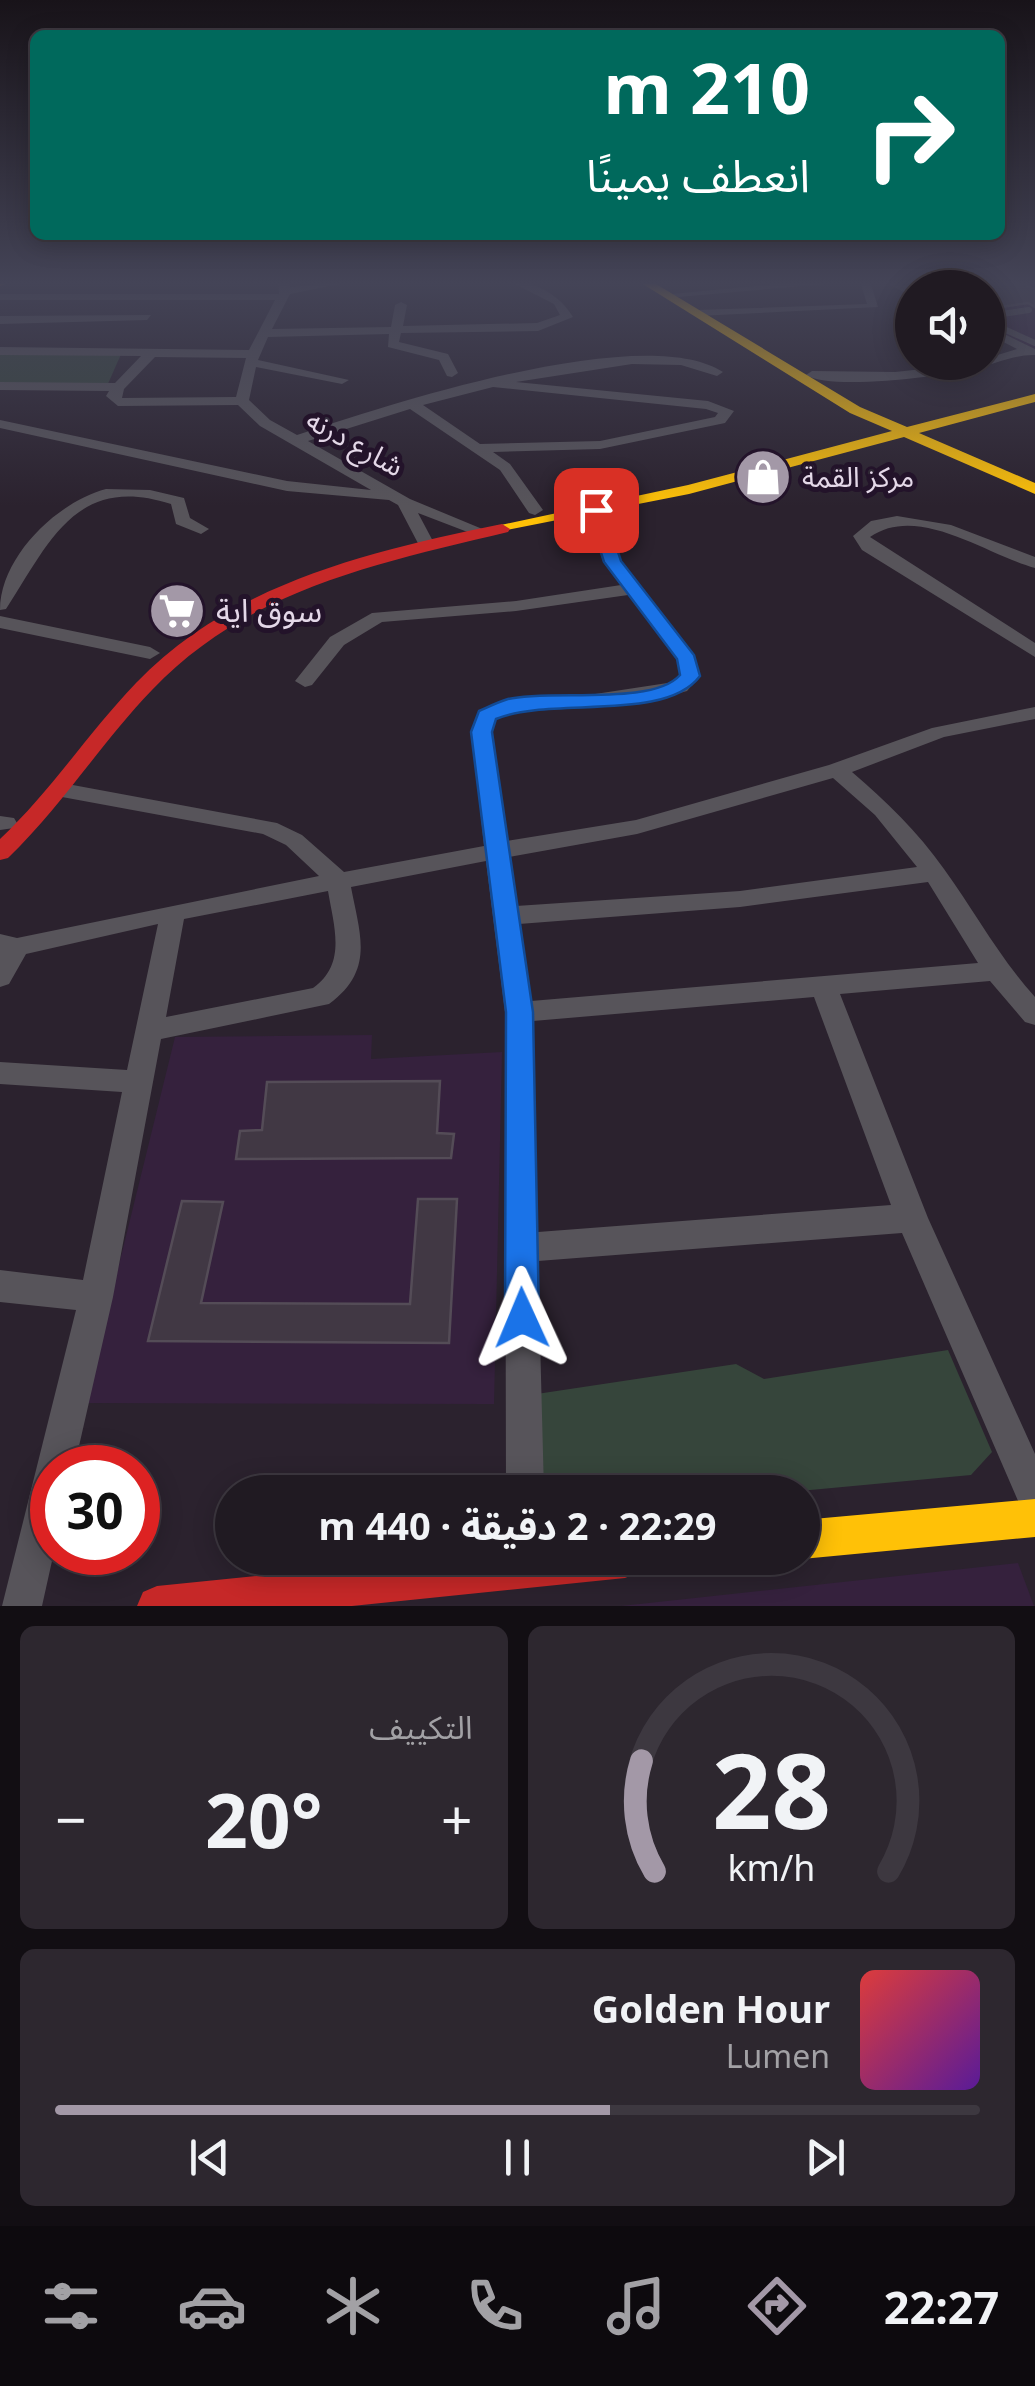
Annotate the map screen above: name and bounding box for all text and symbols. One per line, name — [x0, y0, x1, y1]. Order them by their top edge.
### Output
text: 210 m — [603, 39, 810, 135]
icon: right — [845, 70, 975, 200]
text: انعطف يمينًا — [586, 144, 810, 205]
map controls — [895, 270, 1005, 380]
button: sound — [895, 270, 1005, 380]
street label: شارع درنه — [299, 400, 411, 487]
shop icon: مركز القمة — [733, 447, 793, 507]
place label: مركز القمة — [802, 457, 914, 495]
pin — [554, 468, 639, 553]
icon: arrive — [569, 483, 624, 538]
supermarket icon: سوق اية — [147, 581, 207, 641]
place label: سوق اية — [216, 588, 322, 631]
position arrow — [470, 1266, 574, 1370]
speed limit sign: 30 — [30, 1445, 160, 1575]
text: 22:29 · 2 دقيقة · 440 m — [319, 1499, 716, 1551]
text: التكييف — [369, 1705, 473, 1748]
text: 28 — [712, 1718, 831, 1859]
text: 20° — [205, 1768, 323, 1870]
text: − — [55, 1781, 86, 1856]
text: + — [441, 1781, 472, 1856]
text: km/h — [727, 1843, 815, 1891]
text: Golden Hour — [592, 1982, 830, 2034]
text: Lumen — [726, 2034, 830, 2077]
icon: previous — [182, 2130, 237, 2185]
icon: pause — [490, 2130, 545, 2185]
icon: next — [798, 2130, 853, 2185]
icon: filters — [36, 2271, 106, 2341]
icon: car — [177, 2271, 247, 2341]
icon: climate — [318, 2271, 388, 2341]
icon: phone — [460, 2271, 530, 2341]
icon: music — [601, 2271, 671, 2341]
icon: directions — [742, 2271, 812, 2341]
text: 22:27 — [884, 2276, 999, 2337]

